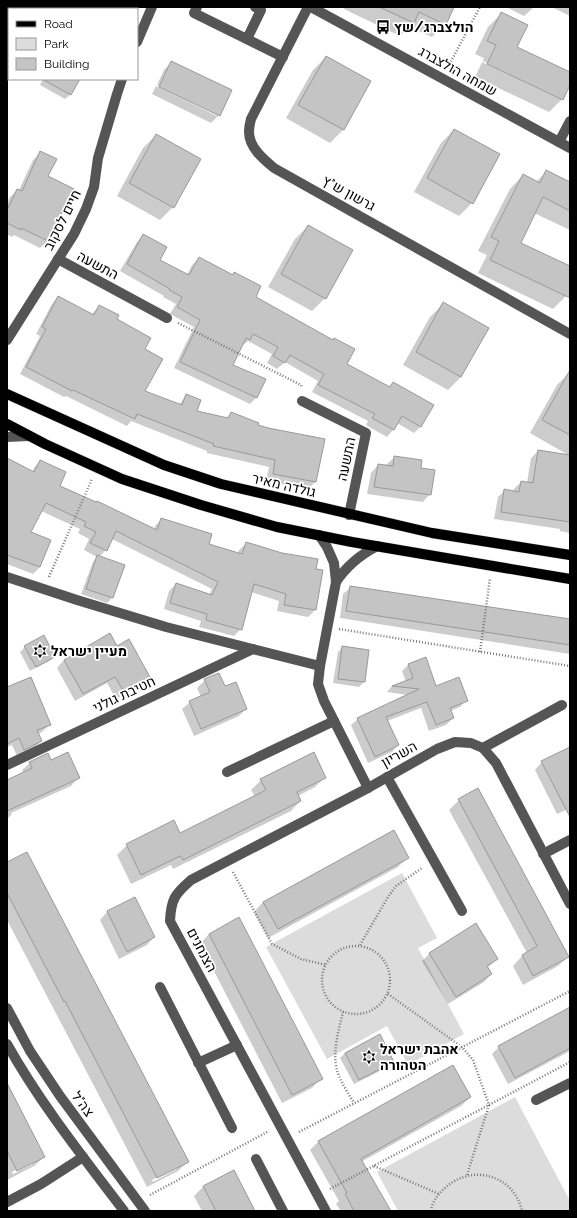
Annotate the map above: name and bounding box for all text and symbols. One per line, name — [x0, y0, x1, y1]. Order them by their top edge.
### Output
legend — [8, 8, 138, 80]
text: Road — [44, 17, 73, 31]
bus stop icon: הולצברג/שץ — [375, 19, 391, 35]
place label: הולצברג/שץ — [394, 19, 473, 35]
text: Park — [44, 37, 69, 51]
street label: שמחה הולצברג — [416, 43, 500, 99]
text: Building — [44, 57, 90, 71]
street label: גרשון ש"ץ — [320, 172, 378, 214]
street label: חיים לסקוב — [40, 187, 84, 253]
street label: התשעה — [75, 248, 121, 282]
street label: התשעה — [334, 436, 358, 482]
street label: גולדה מאיר — [251, 470, 317, 500]
synagogue icon: מעיין ישראל — [32, 643, 48, 659]
place label: מעיין ישראל — [51, 643, 127, 659]
street label: חטיבת גולני — [90, 673, 158, 715]
street label: השריון — [378, 738, 420, 770]
street label: הצנחנים — [184, 925, 220, 975]
place label: אהבת ישראל הטהורה — [380, 1041, 459, 1073]
synagogue icon: אהבת ישראל הטהורה — [361, 1049, 377, 1065]
street label: צה"ל — [69, 1088, 98, 1120]

